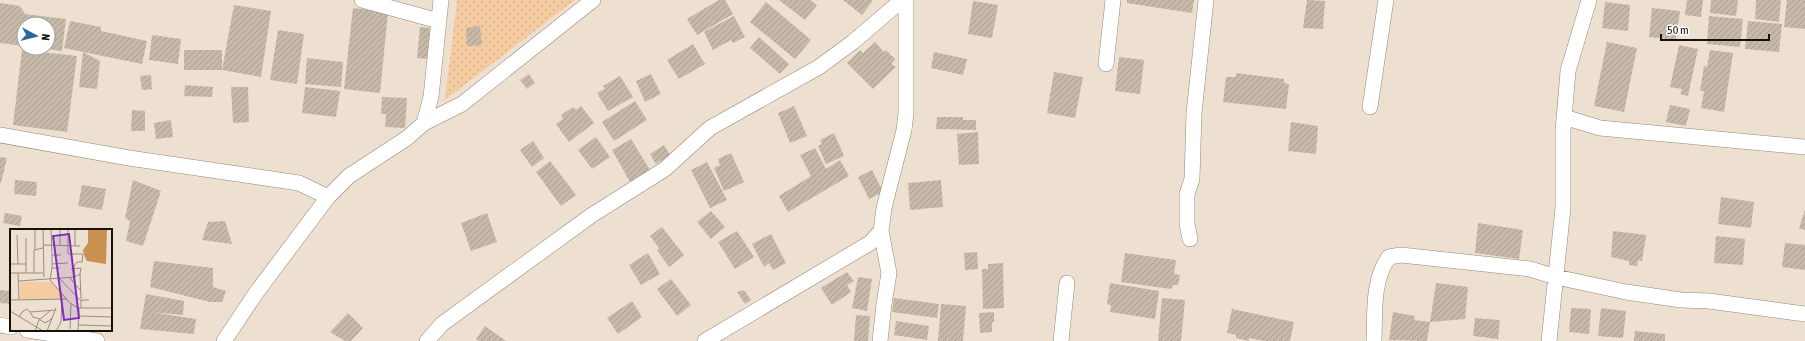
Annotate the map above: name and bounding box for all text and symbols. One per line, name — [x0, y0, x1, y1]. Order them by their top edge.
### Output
north arrow — [16, 16, 56, 56]
scale bar — [1661, 16, 1769, 42]
text: 50 m — [1667, 23, 1689, 37]
text: N — [40, 33, 52, 41]
inset map — [10, 229, 112, 331]

